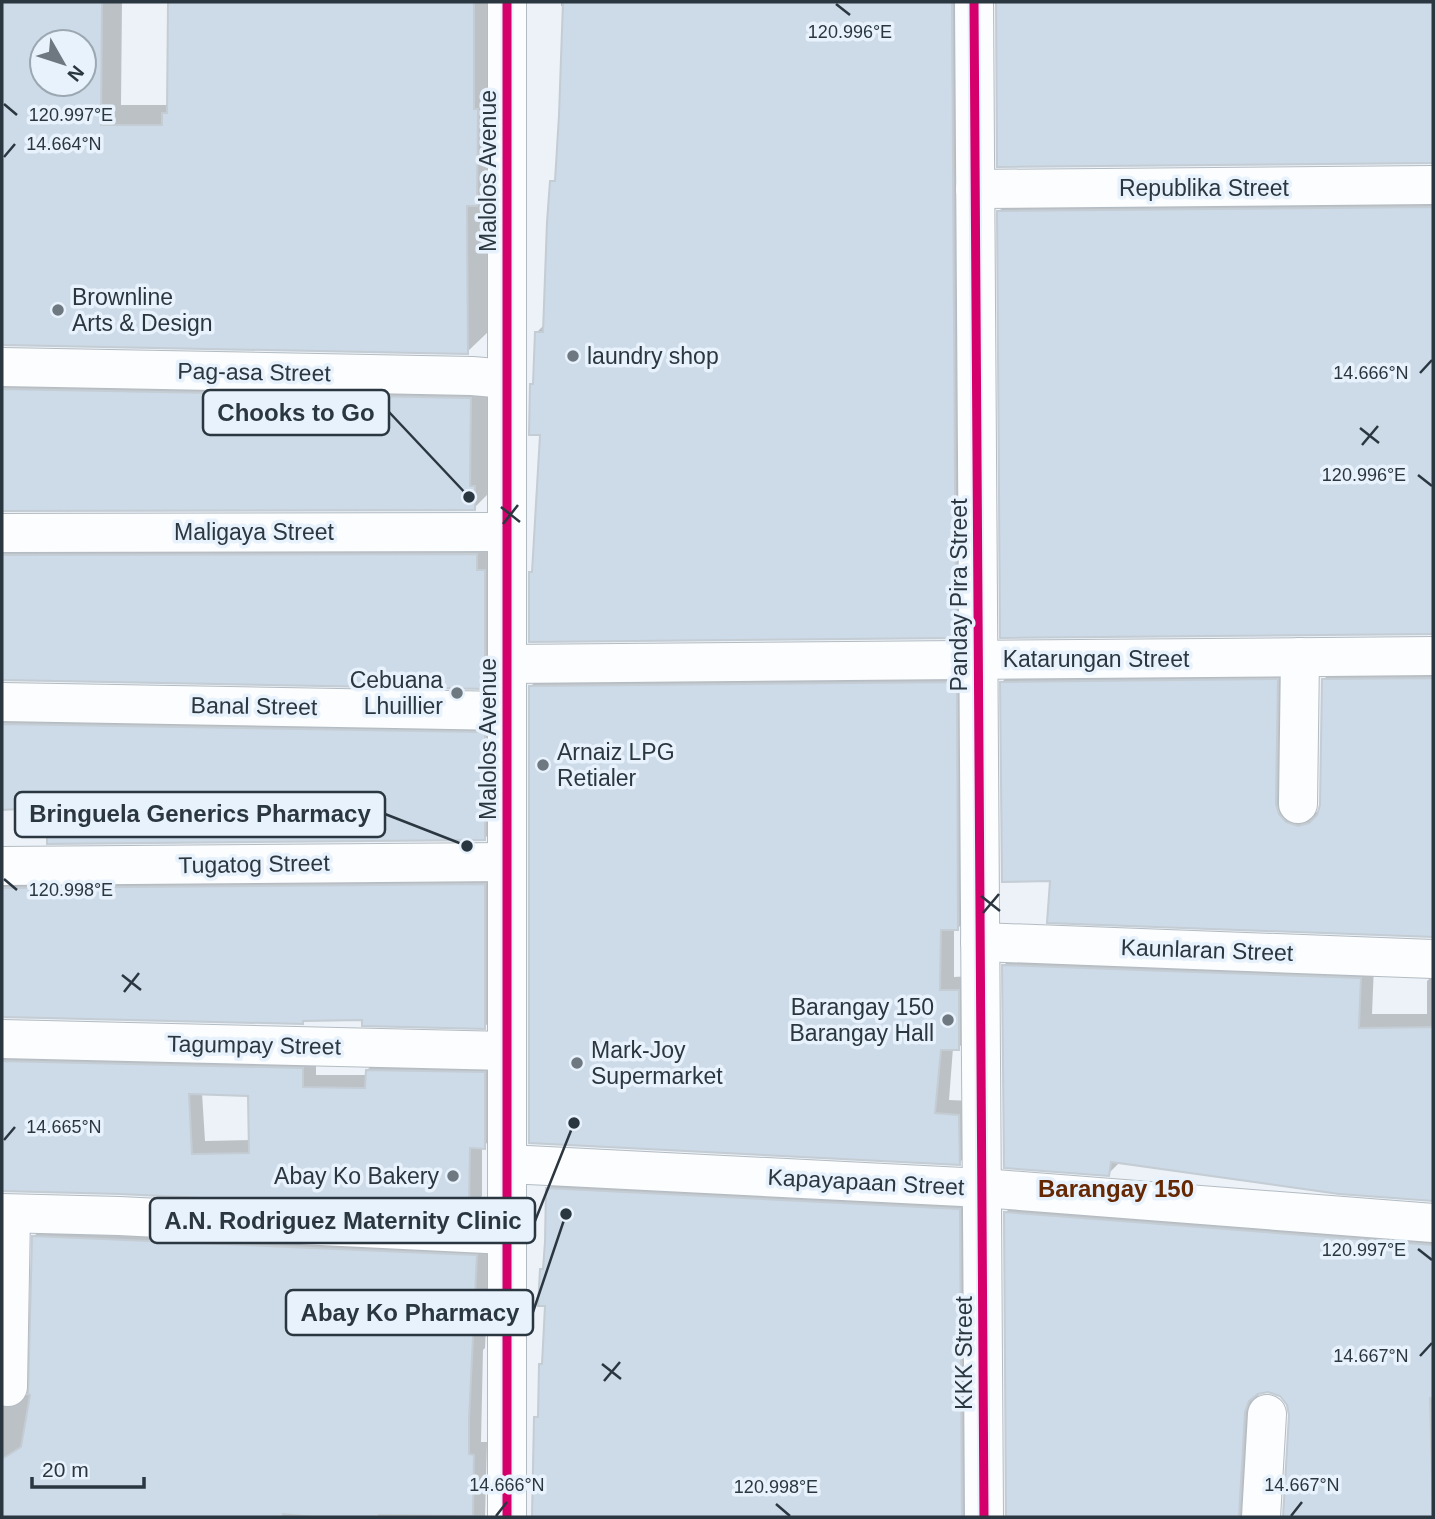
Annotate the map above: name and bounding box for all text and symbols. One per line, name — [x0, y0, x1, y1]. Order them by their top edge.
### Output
text: 120.996°E — [808, 22, 892, 42]
north arrow — [28, 28, 98, 98]
text: N — [63, 61, 88, 85]
street label: Malolos Avenue — [475, 90, 501, 252]
text: 120.997°E — [29, 105, 113, 125]
text: 14.664°N — [26, 134, 102, 154]
street label: Republika Street — [1119, 175, 1290, 201]
place label: Brownline Arts & Design — [72, 284, 213, 336]
marker: Brownline Arts & Design — [50, 302, 66, 318]
place label: laundry shop — [587, 343, 719, 369]
marker: laundry shop — [565, 348, 581, 364]
street label: Pag-asa Street — [177, 358, 332, 386]
text: 14.666°N — [1333, 363, 1409, 383]
callout: Chooks to Go — [203, 390, 389, 435]
text: Chooks to Go — [217, 399, 375, 426]
text: 120.996°E — [1322, 465, 1406, 485]
street label: Panday Pira Street — [946, 498, 972, 692]
street label: Maligaya Street — [174, 519, 335, 545]
street label: Katarungan Street — [1003, 646, 1190, 672]
street label: Malolos Avenue — [475, 658, 501, 820]
place label: Cebuana Lhuillier — [350, 667, 443, 719]
marker: Cebuana Lhuillier — [449, 685, 465, 701]
street label: Banal Street — [190, 692, 318, 720]
place label: Arnaiz LPG Retialer — [557, 739, 675, 791]
marker: Arnaiz LPG Retialer — [535, 757, 551, 773]
callout: Bringuela Generics Pharmacy — [15, 792, 385, 837]
text: Bringuela Generics Pharmacy — [29, 800, 371, 827]
street label: Tugatog Street — [178, 850, 330, 878]
text: 120.998°E — [29, 880, 113, 900]
street label: Kaunlaran Street — [1120, 934, 1294, 966]
place label: Barangay 150 Barangay Hall — [790, 994, 934, 1046]
marker: Barangay 150 Barangay Hall — [940, 1012, 956, 1028]
street label: Tagumpay Street — [167, 1030, 342, 1060]
place label: Mark-Joy Supermarket — [591, 1037, 723, 1089]
marker: Mark-Joy Supermarket — [569, 1055, 585, 1071]
text: 14.665°N — [26, 1117, 102, 1137]
place label: Abay Ko Bakery — [274, 1163, 439, 1189]
street label: Kapayapaan Street — [767, 1164, 966, 1200]
marker: Abay Ko Bakery — [445, 1168, 461, 1184]
district label: Barangay 150 — [1038, 1175, 1194, 1202]
callout: A.N. Rodriguez Maternity Clinic — [150, 1198, 535, 1243]
text: A.N. Rodriguez Maternity Clinic — [164, 1207, 522, 1234]
text: 120.997°E — [1322, 1240, 1406, 1260]
callout: Abay Ko Pharmacy — [286, 1290, 533, 1335]
street label: KKK Street — [951, 1296, 977, 1410]
text: Abay Ko Pharmacy — [301, 1299, 520, 1326]
text: 14.667°N — [1333, 1346, 1409, 1366]
scale bar — [32, 1446, 144, 1490]
text: 20 m — [42, 1458, 89, 1481]
text: 14.666°N — [469, 1475, 545, 1495]
text: 14.667°N — [1264, 1475, 1340, 1495]
text: 120.998°E — [734, 1477, 818, 1497]

